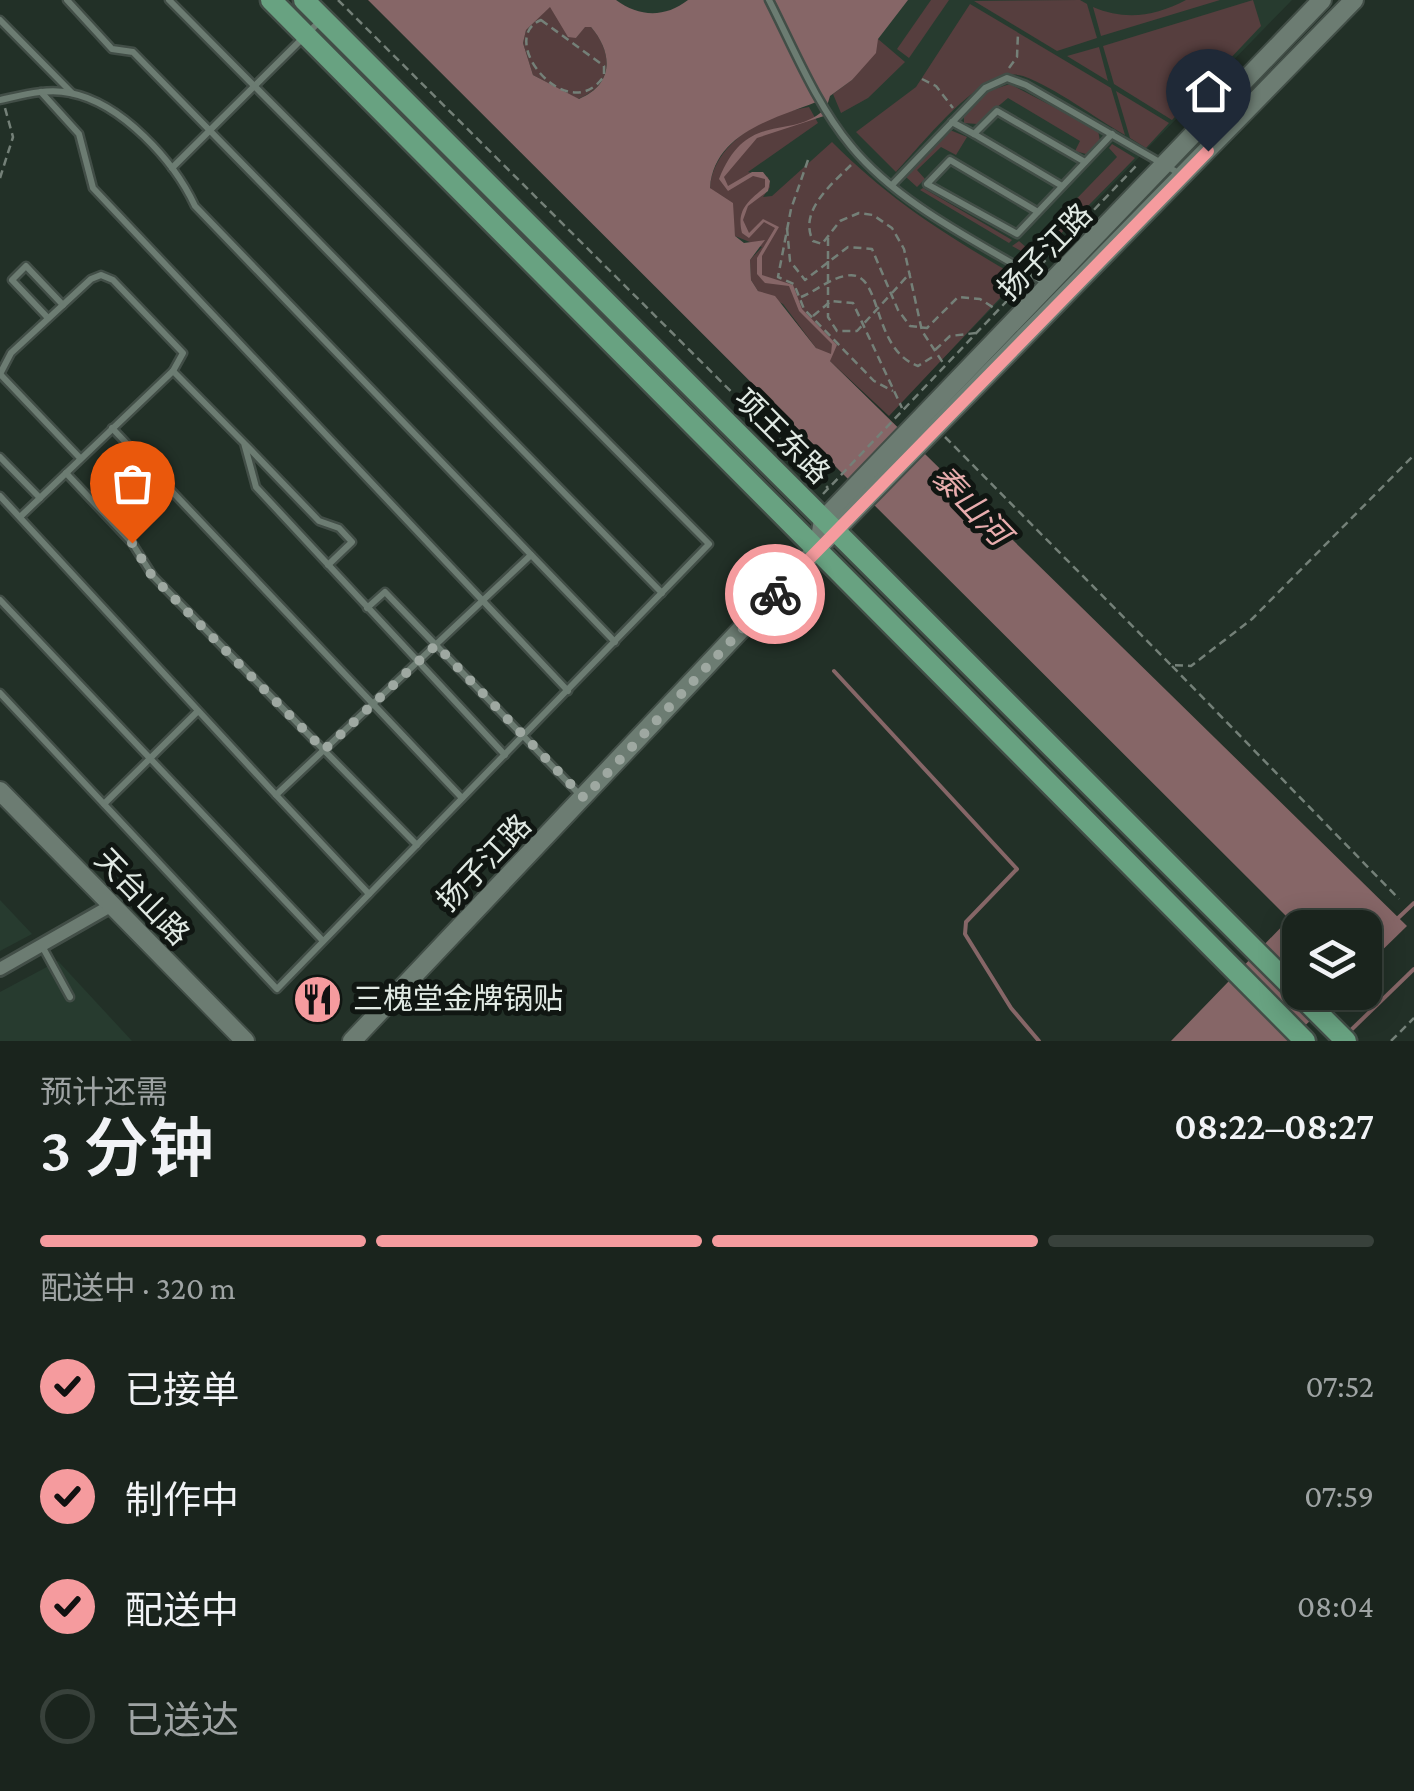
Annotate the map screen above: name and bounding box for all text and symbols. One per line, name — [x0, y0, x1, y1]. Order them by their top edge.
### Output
pin — [1166, 49, 1251, 152]
icon: home — [1181, 64, 1236, 119]
street label: 扬子江路 — [991, 197, 1098, 306]
street label: 项王东路 — [728, 382, 836, 490]
pin — [90, 441, 175, 544]
icon: bag — [105, 456, 160, 511]
water label: 泰山河 — [925, 458, 1021, 556]
courier — [725, 544, 825, 644]
icon: bike — [748, 567, 803, 622]
street label: 扬子江路 — [430, 808, 537, 917]
street label: 天台山路 — [89, 842, 196, 951]
map controls — [1282, 910, 1382, 1010]
button: layers — [1282, 910, 1382, 1010]
restaurant icon: 三槐堂金牌锅贴 — [292, 973, 344, 1025]
place label: 三槐堂金牌锅贴 — [353, 982, 563, 1015]
text: 预计还需 — [40, 1074, 168, 1110]
text: 08:22–08:27 — [1174, 1105, 1374, 1147]
text: 3 分钟 — [40, 1113, 214, 1185]
text: 配送中 · 320 m — [40, 1270, 236, 1306]
icon: check — [40, 1359, 95, 1414]
text: 07:52 — [1306, 1368, 1374, 1404]
text: 已接单 — [125, 1369, 239, 1411]
icon: check — [40, 1469, 95, 1524]
text: 07:59 — [1304, 1478, 1374, 1514]
text: 制作中 — [125, 1479, 239, 1521]
icon: check — [40, 1579, 95, 1634]
text: 08:04 — [1297, 1588, 1374, 1624]
text: 配送中 — [125, 1589, 239, 1631]
text: 已送达 — [125, 1699, 239, 1741]

